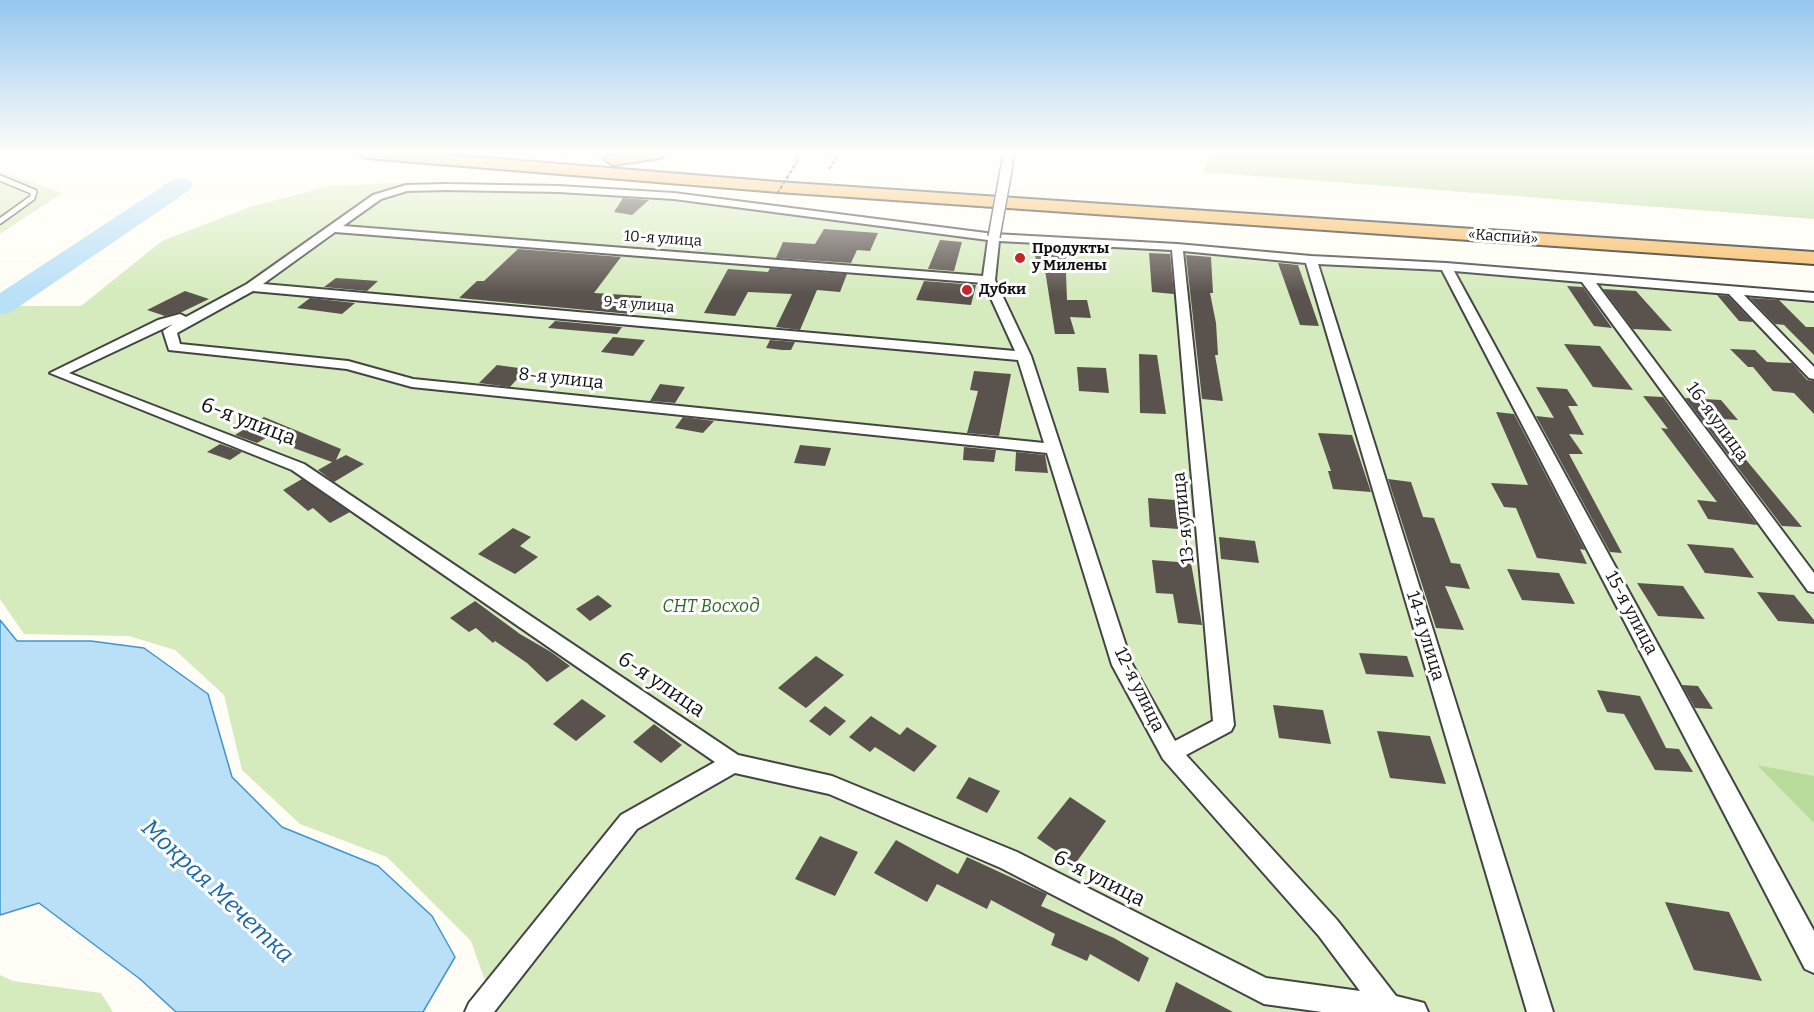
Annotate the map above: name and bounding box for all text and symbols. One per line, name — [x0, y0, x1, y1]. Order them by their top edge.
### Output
street label: «Каспий» — [1467, 226, 1539, 248]
street label: 10-я улица — [623, 227, 703, 251]
place label: Продукты у Милены — [1032, 240, 1109, 275]
marker: Продукты у Милены — [1013, 251, 1027, 265]
place label: Дубки — [979, 281, 1026, 299]
marker: Дубки — [960, 283, 974, 297]
street label: 9-я улица — [603, 293, 675, 317]
street label: 8-я улица — [517, 364, 605, 394]
street label: 16-я улица — [1681, 378, 1753, 466]
street label: 6-я улица — [197, 392, 299, 452]
street label: 13-я улица — [1168, 471, 1200, 565]
street label: 15-я улица — [1600, 567, 1662, 659]
street label: 14-я улица — [1401, 589, 1449, 683]
park label: СНТ Восход — [662, 596, 760, 618]
street label: 12-я улица — [1109, 644, 1169, 736]
street label: 6-я улица — [613, 647, 709, 723]
water label: Мокрая Мечетка — [135, 814, 299, 970]
street label: 6-я улица — [1049, 845, 1149, 913]

